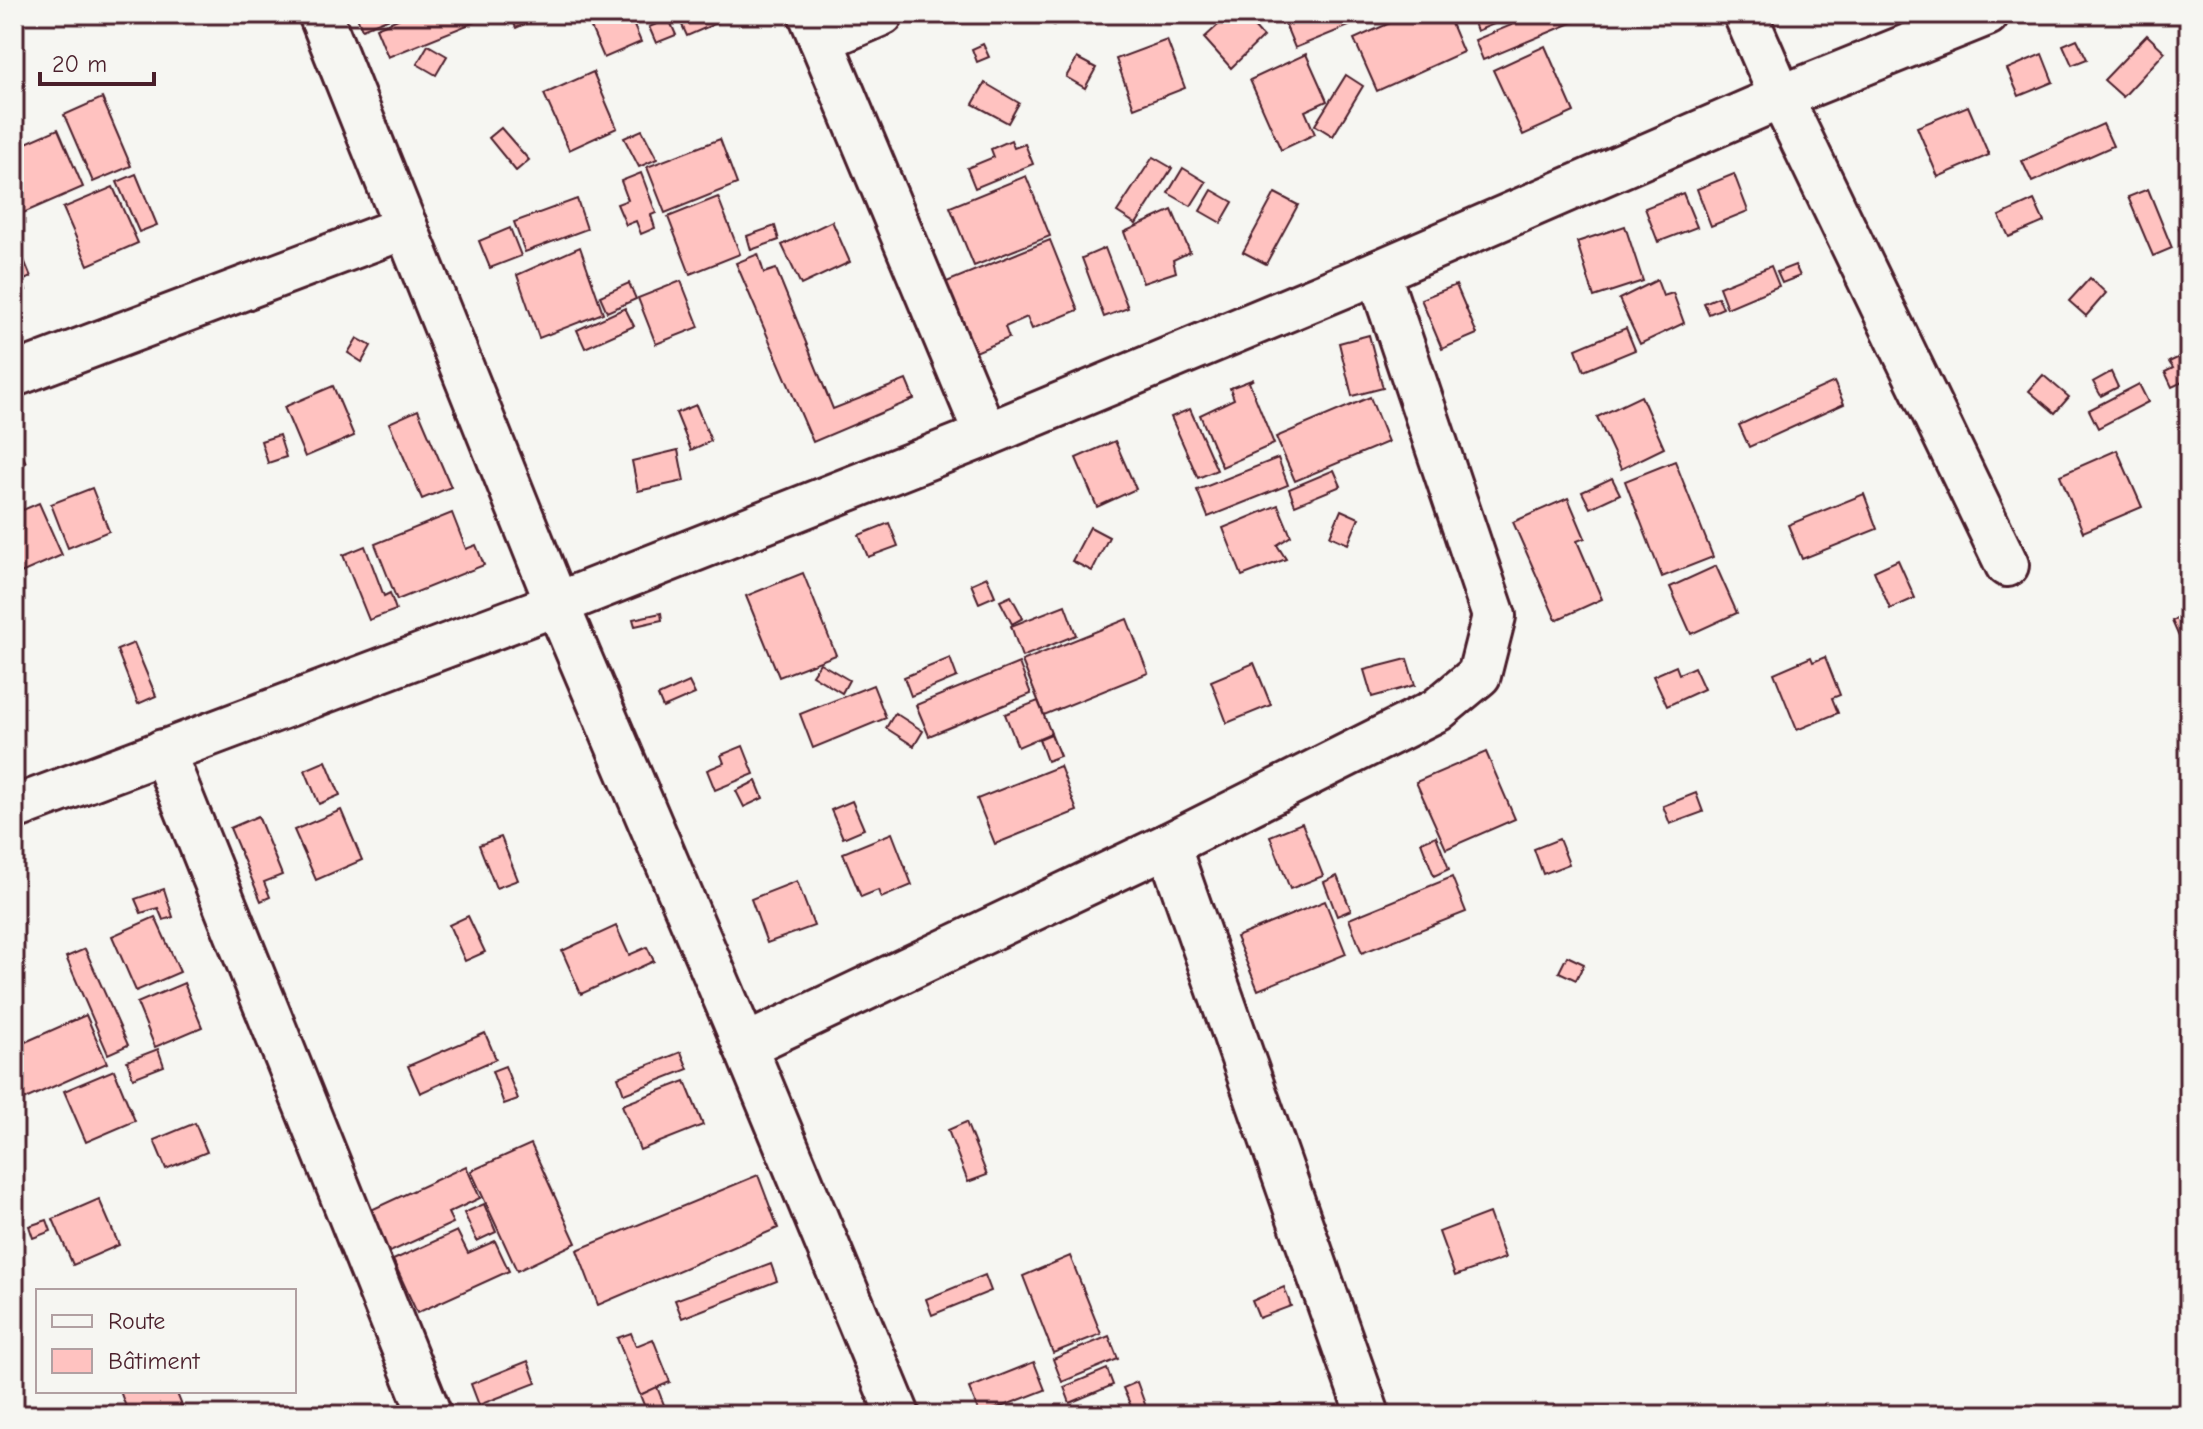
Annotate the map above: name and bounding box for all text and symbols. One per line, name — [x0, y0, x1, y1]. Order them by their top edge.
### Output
scale bar — [40, 36, 154, 86]
text: 20 m — [52, 50, 107, 78]
legend — [36, 1289, 296, 1393]
text: Route — [108, 1307, 165, 1335]
text: Bâtiment — [108, 1347, 201, 1375]

